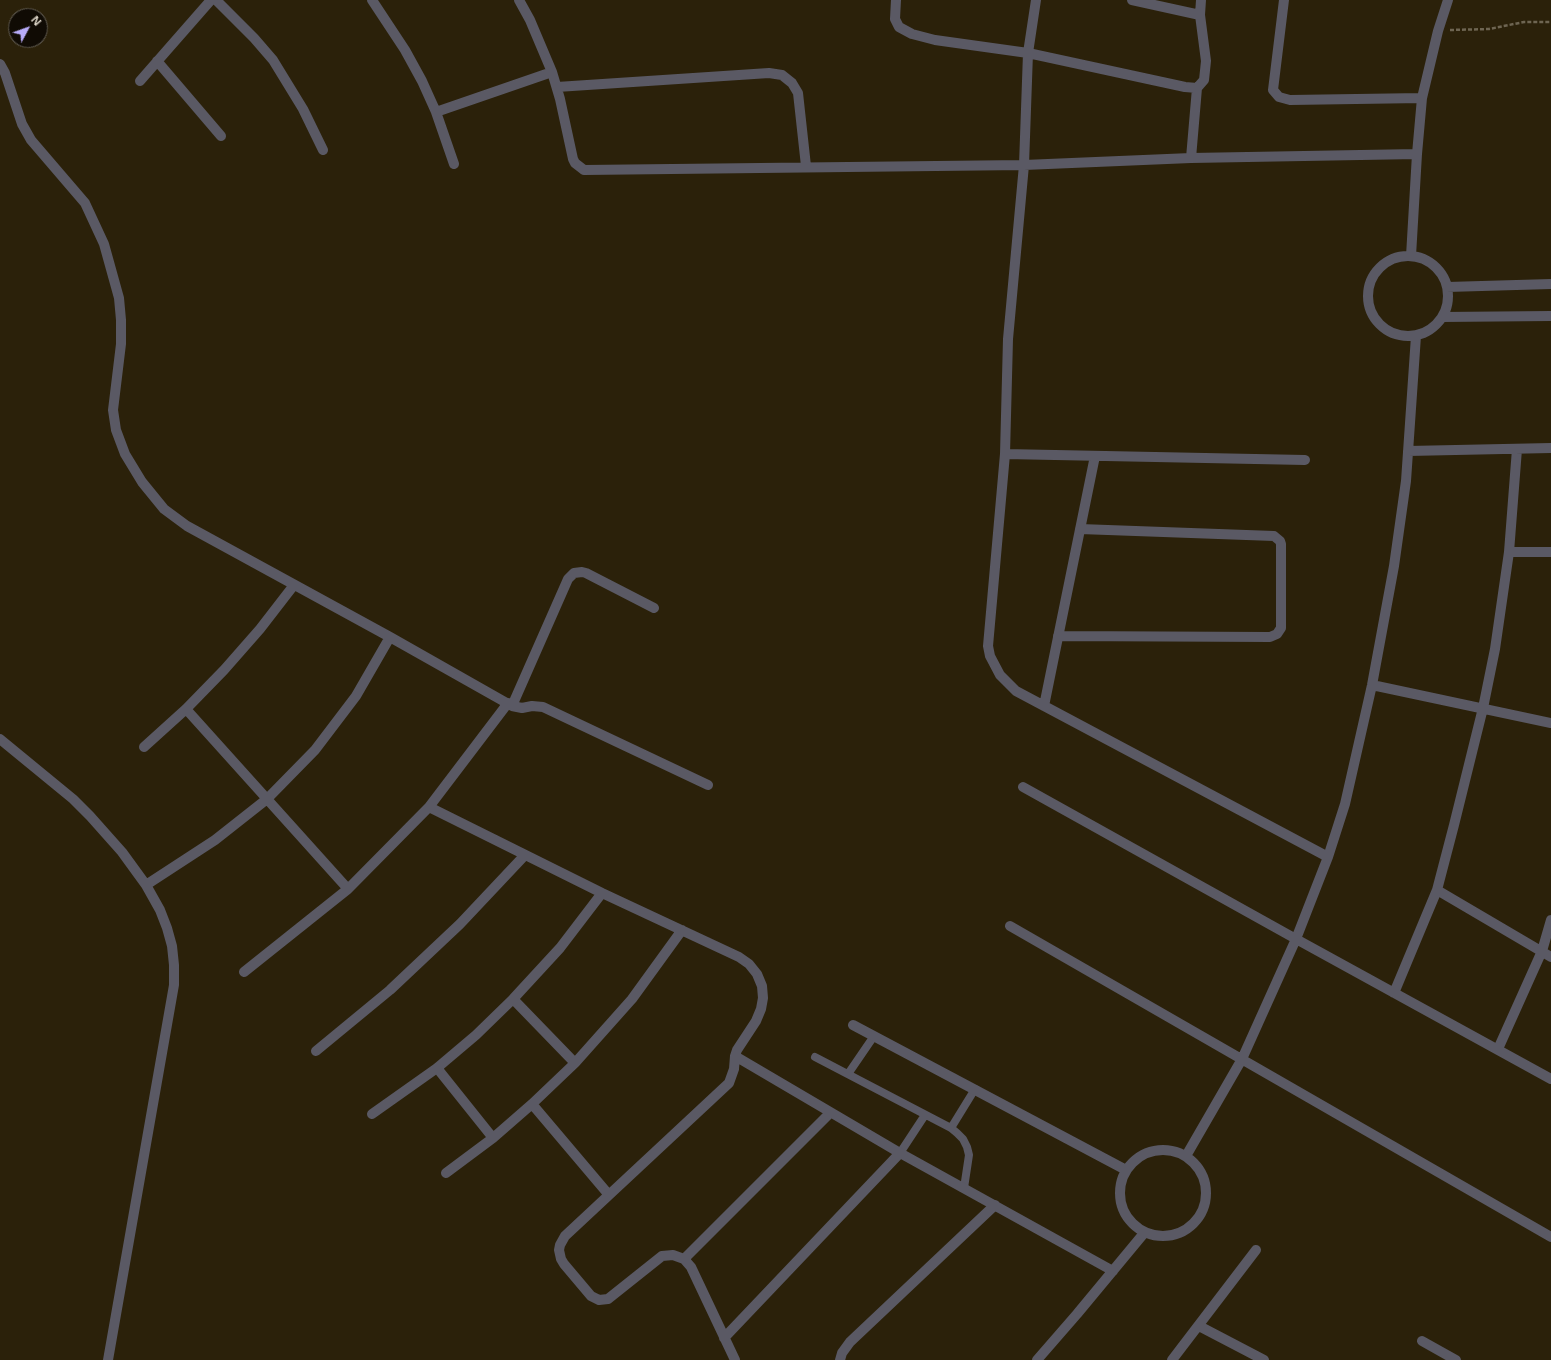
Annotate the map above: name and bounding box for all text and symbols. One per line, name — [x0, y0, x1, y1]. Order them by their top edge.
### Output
north arrow — [8, 8, 48, 48]
text: N — [28, 12, 45, 29]

